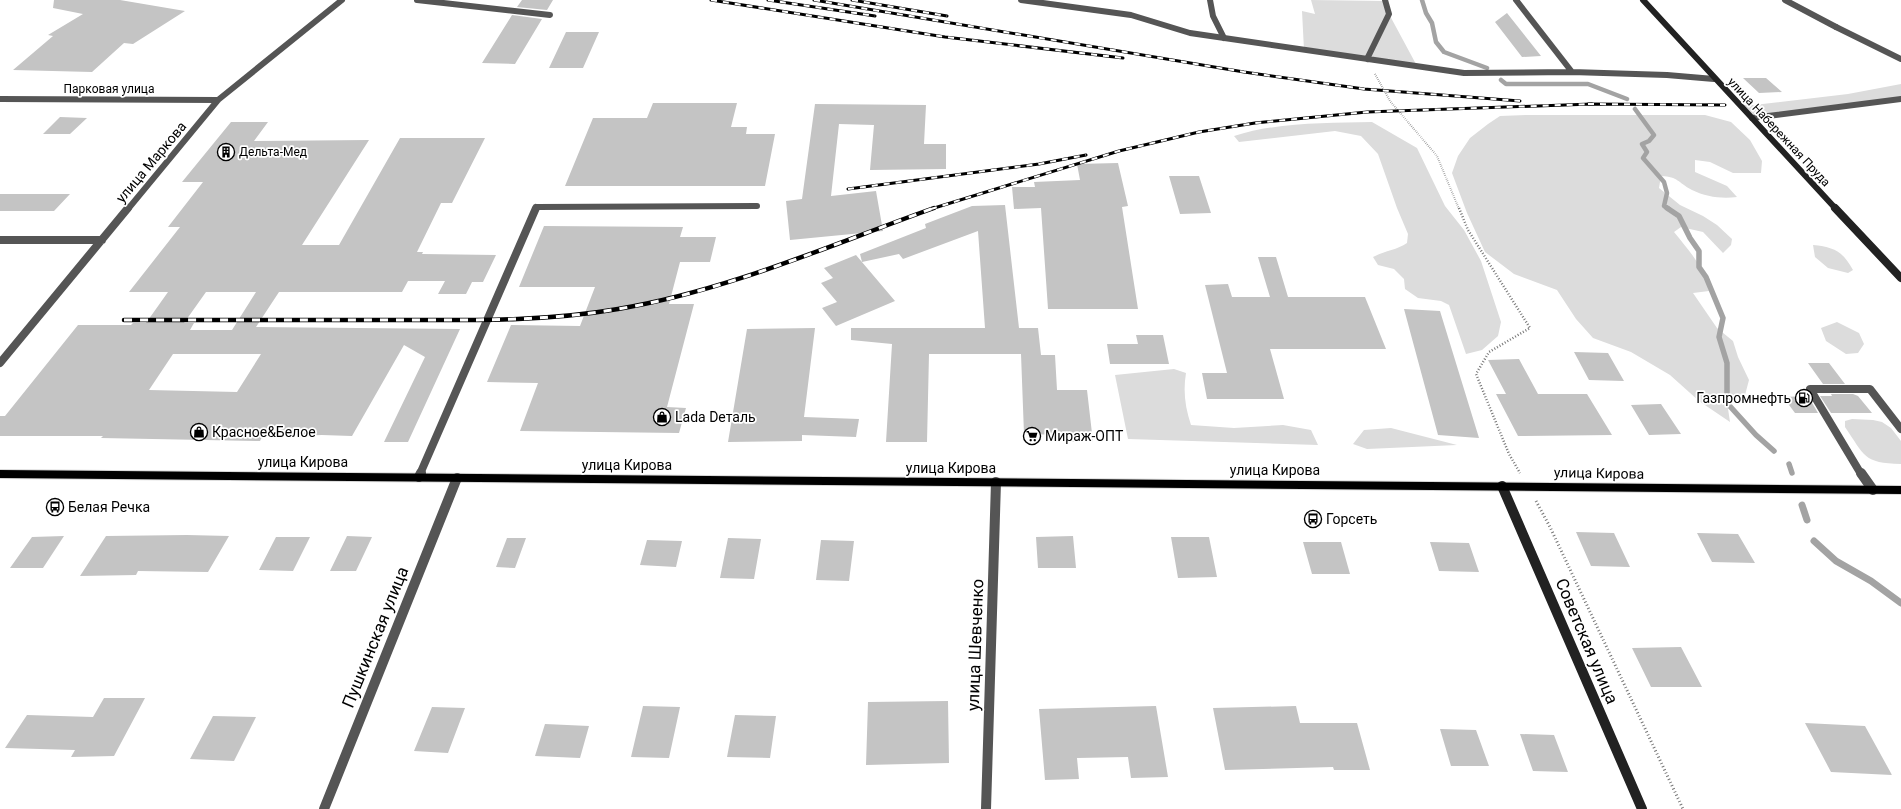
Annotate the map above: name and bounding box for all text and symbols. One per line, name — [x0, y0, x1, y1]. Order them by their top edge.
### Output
street label: улица Набережная Пруда — [1725, 75, 1833, 189]
street label: Парковая улица — [64, 82, 154, 96]
street label: улица Маркова — [113, 118, 189, 206]
building icon: Дельта-Мед — [216, 142, 236, 162]
place label: Дельта-Мед — [239, 145, 307, 159]
fuel station icon: Газпромнефть — [1794, 388, 1814, 408]
place label: Газпромнефть — [1696, 390, 1791, 406]
shop icon: Lada Dеталь — [652, 407, 672, 427]
place label: Lada Dеталь — [675, 409, 756, 425]
shop icon: Красное&Белое — [189, 422, 209, 442]
place label: Красное&Белое — [212, 424, 316, 440]
supermarket icon: Мираж-ОПТ — [1022, 426, 1042, 446]
place label: Мираж-ОПТ — [1045, 428, 1124, 444]
street label: улица Кирова — [258, 454, 348, 470]
street label: улица Кирова — [582, 457, 672, 473]
street label: улица Кирова — [906, 460, 996, 476]
street label: улица Кирова — [1230, 462, 1320, 478]
street label: улица Кирова — [1554, 464, 1644, 482]
bus stop icon: Белая Речка — [45, 497, 65, 517]
place label: Белая Речка — [68, 499, 150, 515]
bus stop icon: Горсеть — [1303, 509, 1323, 529]
place label: Горсеть — [1326, 511, 1377, 527]
street label: Пушкинская улица — [338, 564, 412, 710]
street label: Советская улица — [1552, 575, 1622, 707]
street label: улица Шевченко — [963, 578, 987, 712]

